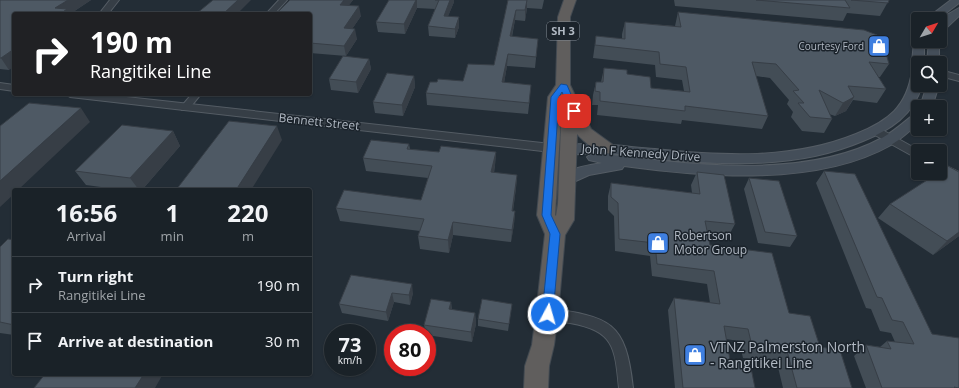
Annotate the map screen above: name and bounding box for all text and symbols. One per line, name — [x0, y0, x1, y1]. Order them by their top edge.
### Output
north arrow — [911, 12, 947, 48]
map controls — [911, 12, 947, 180]
road number: SH 3 — [547, 22, 579, 40]
text: 190 m — [90, 23, 173, 61]
icon: right — [24, 28, 76, 80]
shop icon: Courtesy Ford — [866, 33, 892, 59]
place label: Courtesy Ford — [799, 39, 864, 53]
button: search — [911, 56, 947, 92]
text: Rangitikei Line — [90, 59, 211, 83]
pin — [557, 94, 591, 128]
icon: arrive — [563, 100, 585, 122]
button: + — [911, 100, 947, 136]
street label: Bennett Street — [278, 109, 360, 134]
street label: John F Kennedy Drive — [580, 140, 701, 165]
button: − — [911, 144, 947, 180]
text: 16:56 — [55, 196, 117, 229]
text: 1 — [165, 196, 179, 229]
text: 220 — [227, 196, 269, 229]
text: Arrival — [67, 227, 106, 245]
text: min — [161, 227, 184, 245]
text: m — [242, 227, 254, 245]
place label: Robertson Motor Group — [674, 227, 747, 258]
shop icon: Robertson Motor Group — [645, 230, 671, 256]
text: Turn right — [58, 266, 133, 286]
icon: right — [24, 274, 46, 296]
text: 190 m — [256, 275, 300, 295]
text: Rangitikei Line — [58, 286, 146, 304]
position arrow — [527, 293, 569, 335]
speed limit sign: 80 — [384, 324, 436, 376]
icon: arrive — [24, 330, 46, 352]
text: Arrive at destination — [58, 331, 213, 351]
text: 30 m — [265, 331, 300, 351]
text: 73 — [339, 331, 361, 358]
place label: VTNZ Palmerston North - Rangitikei Line — [710, 337, 865, 372]
shop icon: VTNZ Palmerston North - Rangitikei Line — [682, 342, 708, 368]
text: km/h — [338, 353, 362, 367]

